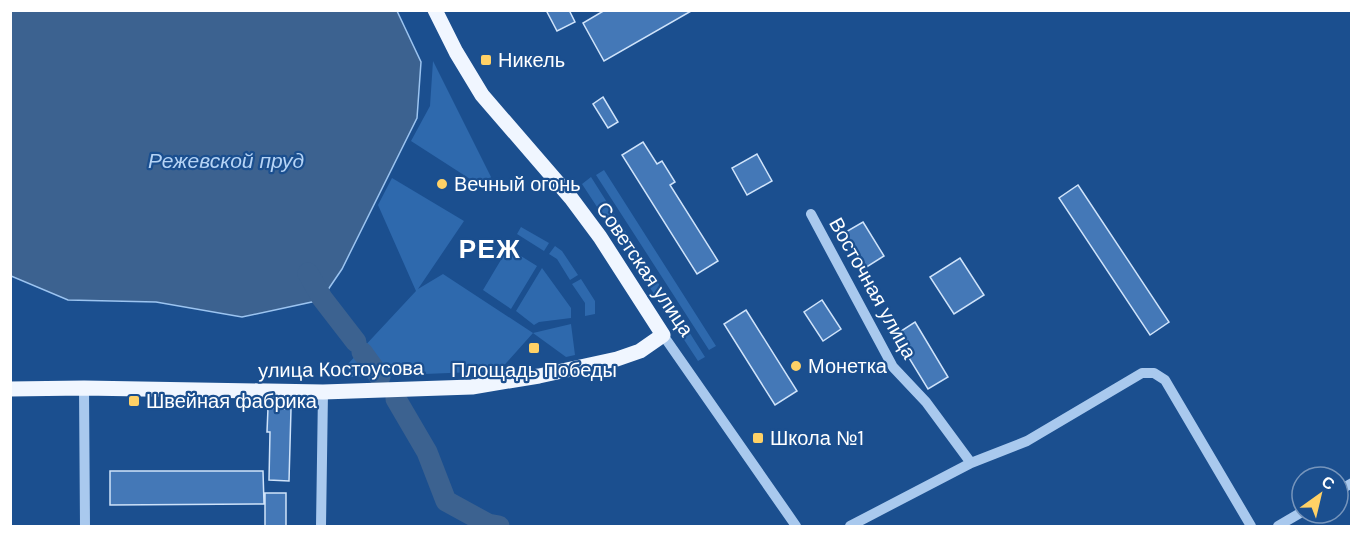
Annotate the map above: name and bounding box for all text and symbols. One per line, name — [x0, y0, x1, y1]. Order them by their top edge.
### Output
place label: Никель — [498, 47, 565, 73]
marker: Никель — [479, 53, 493, 67]
water label: Режевской пруд — [148, 147, 304, 175]
place label: Вечный огонь — [454, 171, 581, 197]
marker: Вечный огонь — [435, 177, 449, 191]
street label: Советская улица — [590, 197, 700, 342]
street label: Восточная улица — [823, 213, 923, 364]
district label: РЕЖ — [459, 232, 521, 266]
marker: Площадь Победы — [527, 341, 541, 355]
place label: Монетка — [808, 353, 888, 379]
street label: улица Костоусова — [258, 355, 425, 383]
place label: Площадь Победы — [451, 357, 617, 383]
marker: Монетка — [789, 359, 803, 373]
place label: Швейная фабрика — [146, 388, 318, 414]
marker: Швейная фабрика — [127, 394, 141, 408]
place label: Школа №1 — [770, 425, 864, 451]
marker: Школа №1 — [751, 431, 765, 445]
north arrow — [1290, 465, 1350, 525]
text: С — [1317, 471, 1339, 495]

